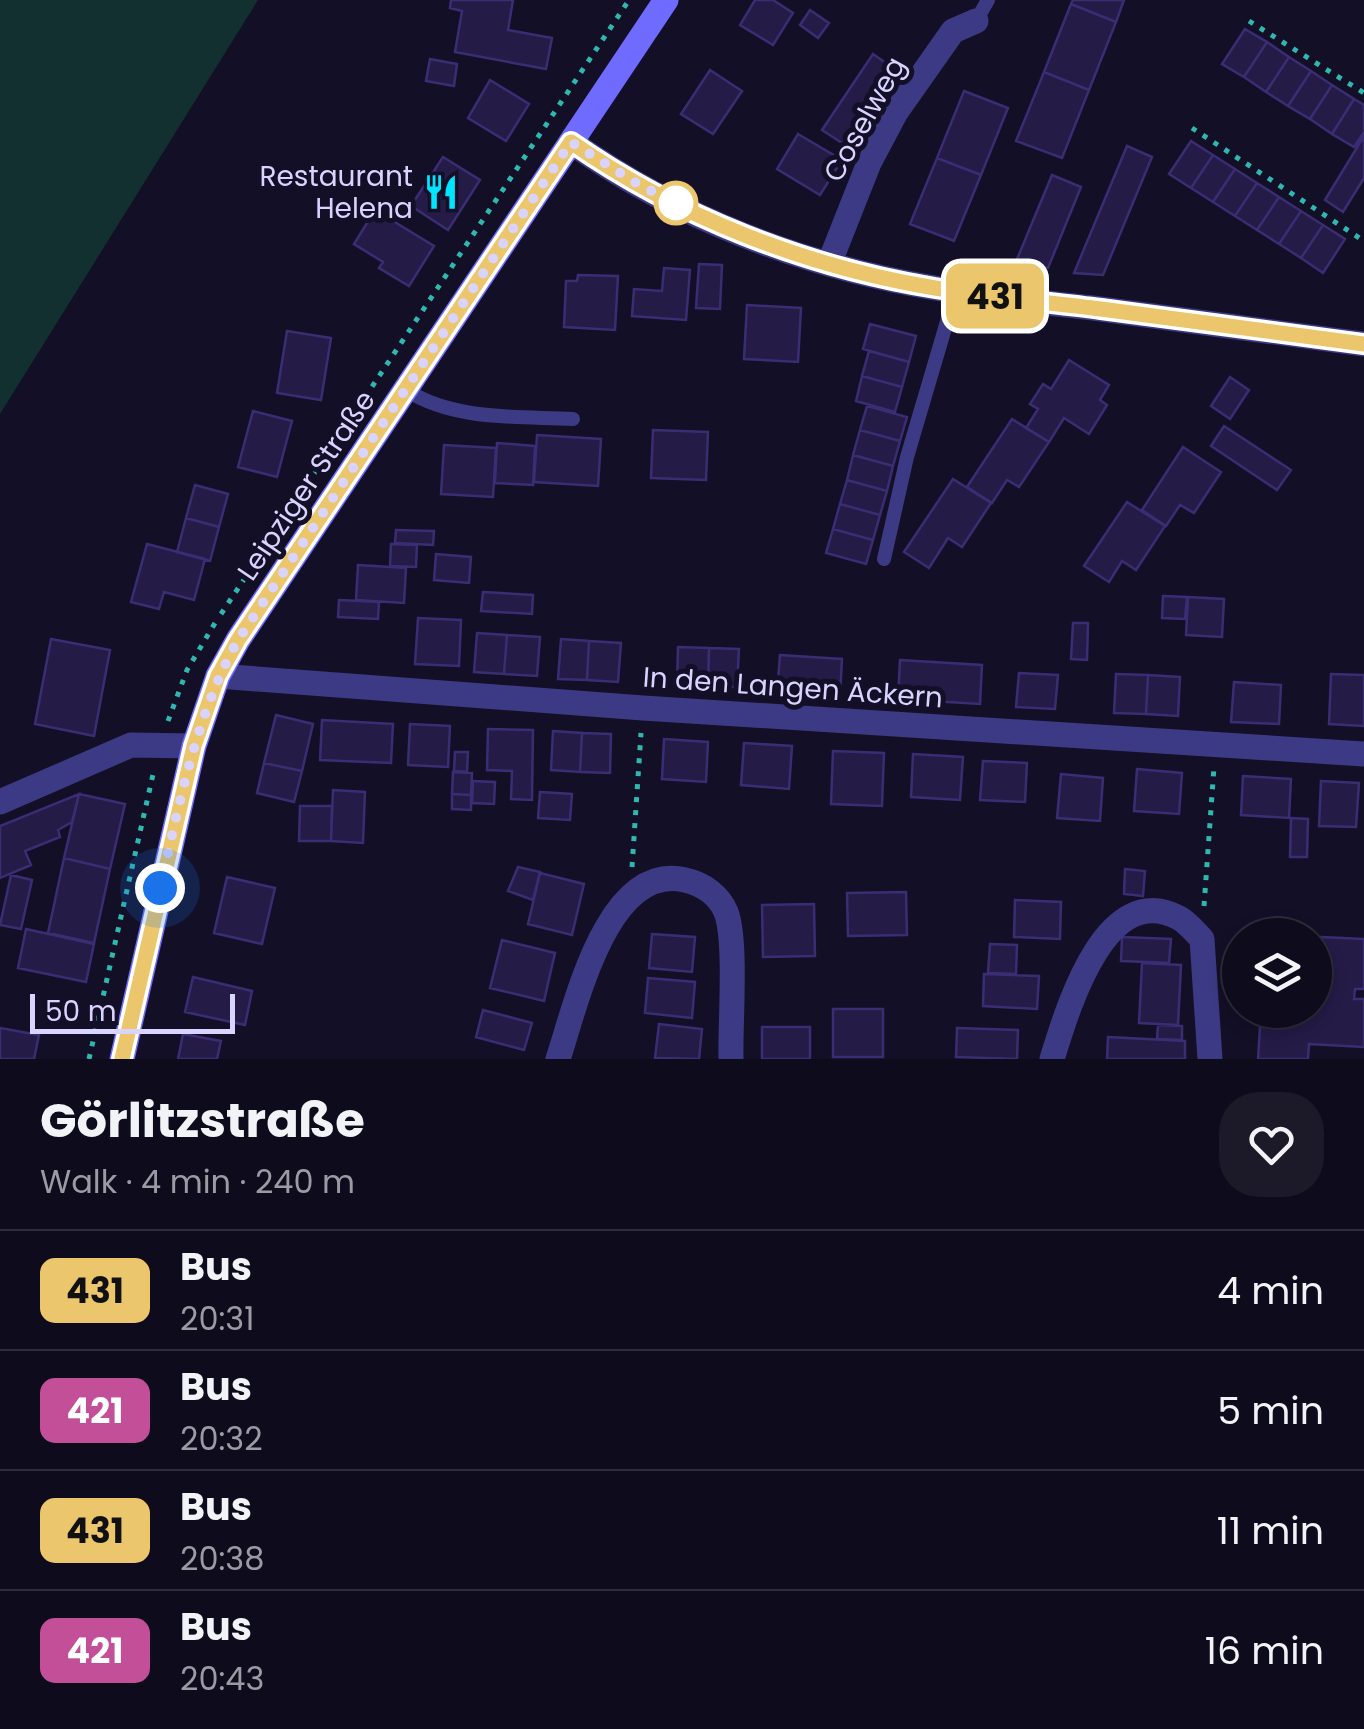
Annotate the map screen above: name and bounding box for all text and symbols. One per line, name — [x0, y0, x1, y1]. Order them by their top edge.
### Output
street label: Coselweg — [814, 50, 915, 189]
place label: Restaurant Helena — [259, 157, 413, 228]
restaurant icon: Restaurant Helena — [422, 173, 460, 211]
unlabelled marker — [655, 182, 697, 224]
line badge: 431 — [938, 264, 1052, 328]
text: 431 — [966, 272, 1024, 321]
street label: Leipziger Straße — [228, 383, 385, 588]
street label: In den Langen Äckern — [642, 658, 944, 717]
your location — [135, 863, 185, 913]
map controls — [1222, 918, 1332, 1028]
button: layers — [1222, 918, 1332, 1028]
scale bar — [30, 989, 235, 1034]
text: 50 m — [45, 992, 116, 1031]
text: Görlitzstraße — [40, 1087, 365, 1154]
button: heart — [1219, 1092, 1324, 1197]
text: Walk · 4 min · 240 m — [40, 1159, 355, 1204]
text: Bus — [180, 1240, 252, 1293]
text: 4 min — [1217, 1264, 1324, 1317]
text: 431 — [66, 1266, 124, 1315]
text: 20:31 — [180, 1296, 254, 1341]
text: Bus — [180, 1360, 252, 1413]
text: 5 min — [1217, 1384, 1324, 1437]
text: 421 — [67, 1386, 123, 1435]
text: 20:32 — [180, 1416, 263, 1461]
text: Bus — [180, 1480, 252, 1533]
text: 11 min — [1217, 1504, 1324, 1557]
text: 431 — [66, 1506, 124, 1555]
text: 20:38 — [180, 1536, 264, 1581]
text: Bus — [180, 1600, 252, 1653]
text: 16 min — [1205, 1624, 1324, 1677]
text: 421 — [67, 1626, 123, 1675]
text: 20:43 — [180, 1656, 264, 1701]

